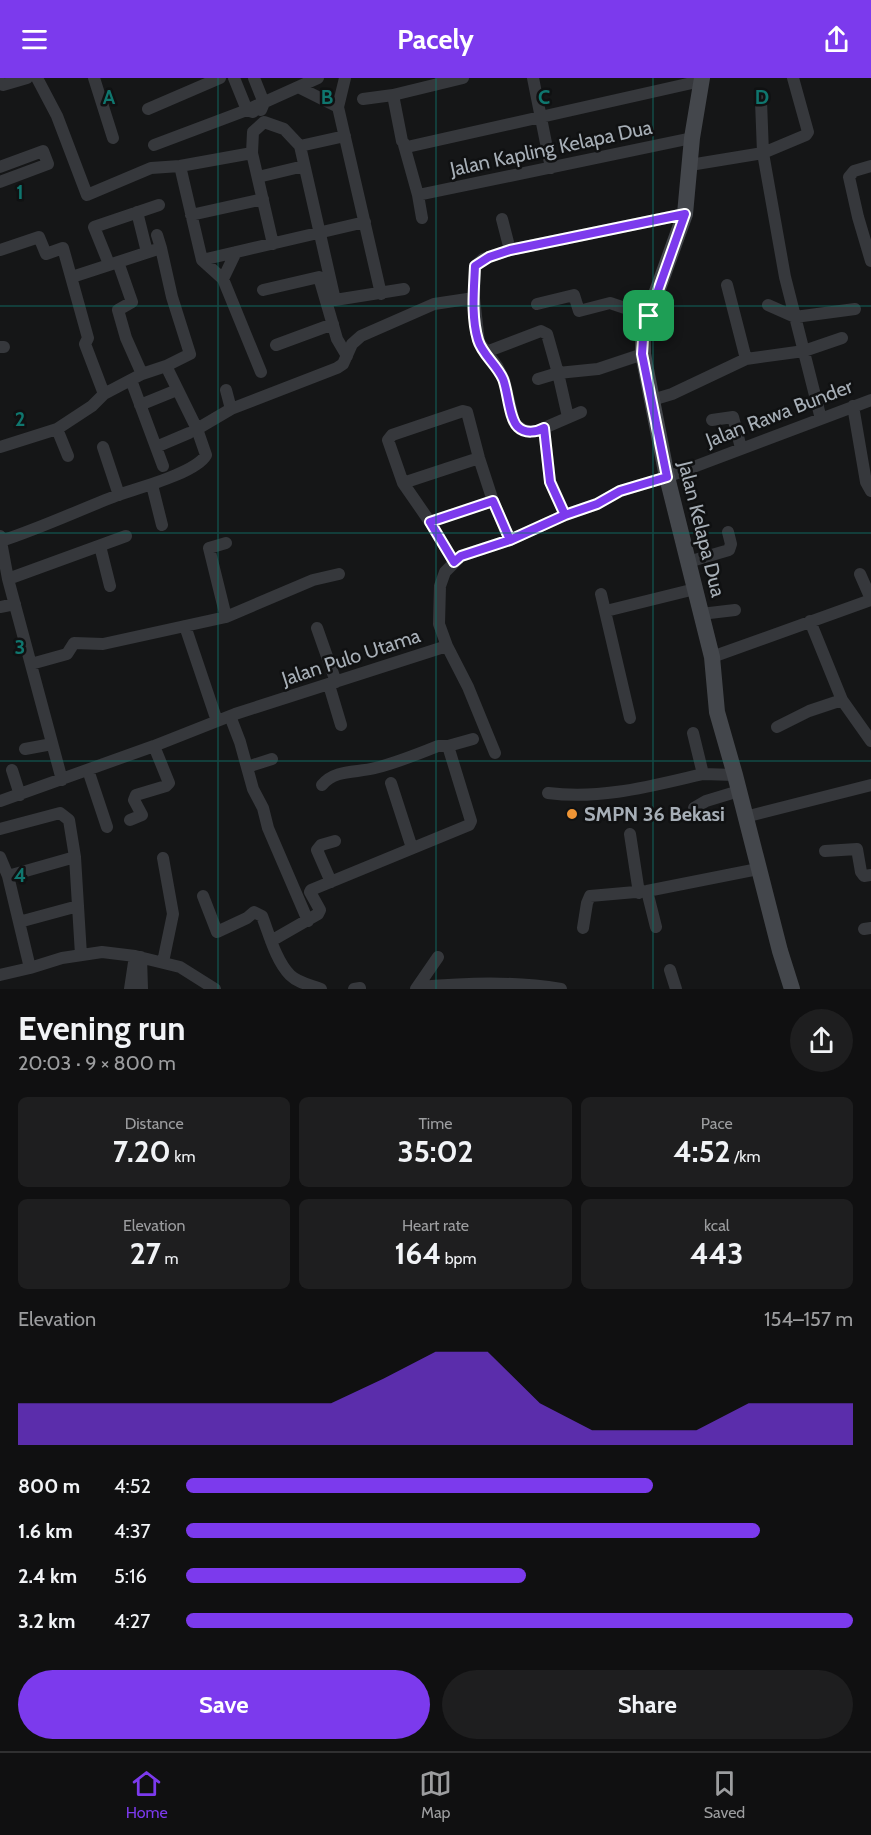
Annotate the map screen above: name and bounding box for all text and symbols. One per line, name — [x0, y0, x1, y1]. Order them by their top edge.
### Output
icon: menu — [18, 23, 51, 56]
text: Pacely — [397, 23, 474, 56]
icon: share — [820, 23, 853, 56]
text: A — [103, 85, 116, 109]
text: B — [321, 85, 333, 109]
text: C — [538, 85, 550, 109]
text: D — [755, 85, 769, 109]
street label: Jalan Kapling Kelapa Dua — [447, 115, 655, 181]
text: 1 — [16, 180, 24, 204]
pin — [623, 290, 674, 341]
icon: arrive — [632, 299, 665, 332]
street label: Jalan Rawa Bunder — [701, 374, 857, 452]
text: 2 — [15, 407, 25, 431]
street label: Jalan Kelapa Dua — [673, 457, 731, 600]
street label: Jalan Pulo Utama — [278, 623, 424, 691]
text: 3 — [15, 635, 25, 659]
place label: SMPN 36 Bekasi — [584, 802, 725, 826]
marker: SMPN 36 Bekasi — [565, 807, 579, 821]
text: 4 — [14, 863, 26, 887]
text: Evening run — [18, 1008, 185, 1048]
button: share — [790, 1009, 853, 1072]
text: 20:03 · 9 × 800 m — [18, 1051, 176, 1075]
text: Distance — [125, 1114, 184, 1133]
text: Time — [418, 1114, 452, 1133]
text: Pace — [701, 1114, 733, 1133]
text: 7.20 — [113, 1133, 171, 1170]
text: 35:02 — [397, 1133, 473, 1170]
text: 4:52 — [673, 1133, 730, 1170]
text: km — [171, 1147, 196, 1166]
text: /km — [730, 1147, 760, 1166]
text: Elevation — [123, 1216, 185, 1235]
text: Heart rate — [402, 1216, 469, 1235]
text: kcal — [704, 1216, 730, 1235]
text: 27 — [130, 1235, 161, 1272]
text: 164 — [394, 1235, 441, 1272]
text: 443 — [690, 1235, 744, 1272]
text: m — [161, 1249, 179, 1268]
text: bpm — [441, 1249, 476, 1268]
text: Elevation — [18, 1307, 96, 1331]
text: 154–157 m — [764, 1307, 853, 1331]
text: 800 m — [18, 1474, 80, 1498]
text: 4:52 — [114, 1474, 151, 1498]
text: 1.6 km — [18, 1519, 73, 1543]
text: 4:37 — [114, 1519, 151, 1543]
text: 2.4 km — [18, 1564, 77, 1588]
text: 5:16 — [114, 1564, 147, 1588]
text: 3.2 km — [18, 1609, 75, 1633]
text: 4:27 — [114, 1609, 150, 1633]
button: Save — [18, 1670, 430, 1739]
button: Share — [442, 1670, 853, 1739]
tab: Home — [126, 1767, 168, 1822]
tab: Map — [419, 1767, 452, 1822]
tab: Saved — [704, 1767, 745, 1822]

